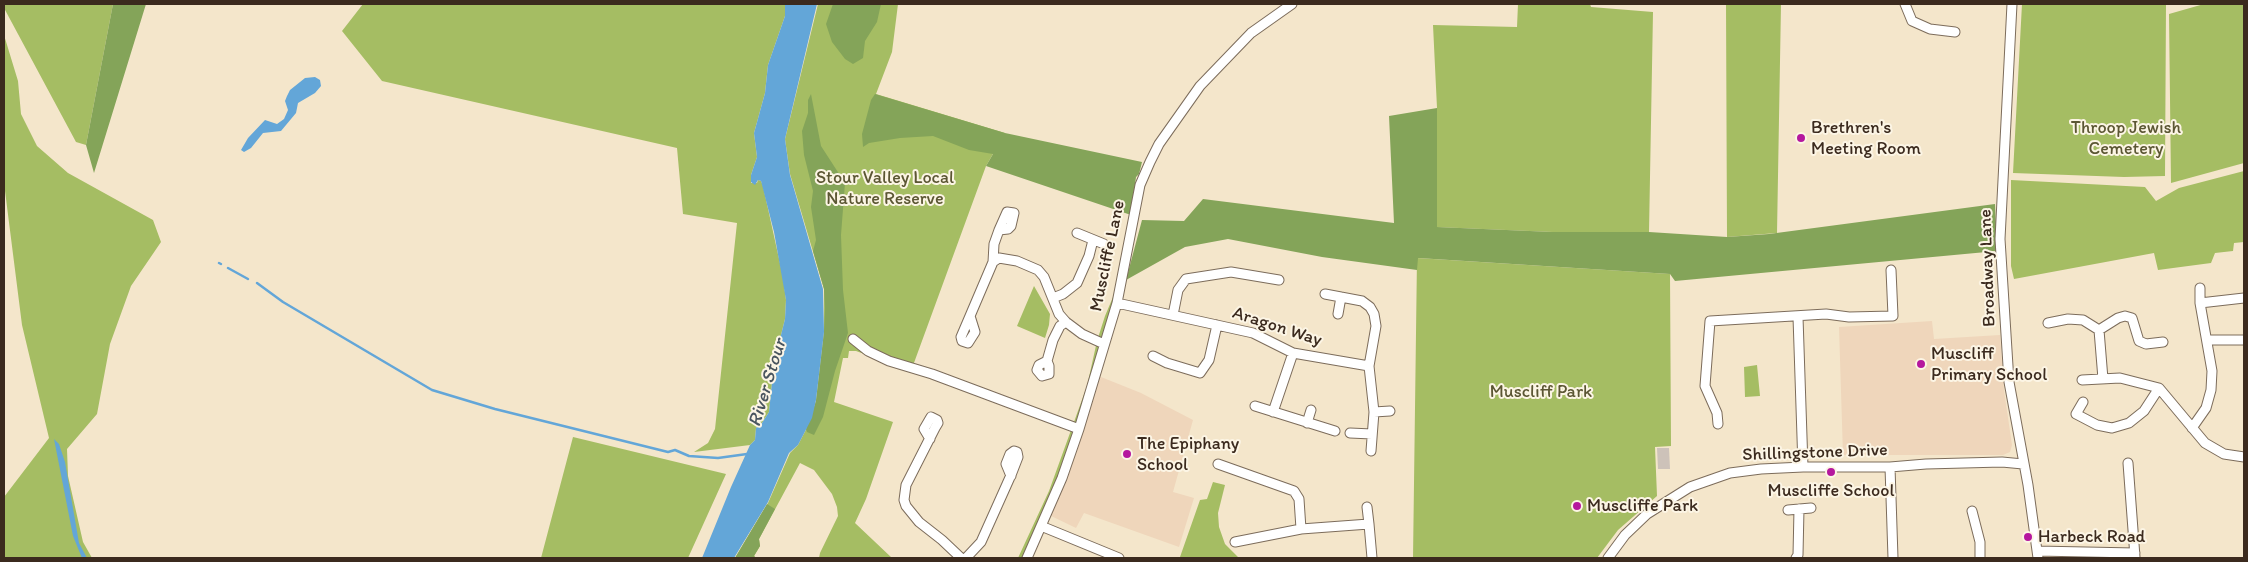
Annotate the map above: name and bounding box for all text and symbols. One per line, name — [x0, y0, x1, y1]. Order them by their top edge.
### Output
place label: Brethren's Meeting Room — [1811, 117, 1921, 160]
park label: Throop Jewish Cemetery — [2071, 117, 2181, 160]
marker: Brethren's Meeting Room — [1795, 132, 1807, 144]
park label: Stour Valley Local Nature Reserve — [816, 167, 954, 210]
street label: Muscliffe Lane — [1086, 198, 1130, 314]
street label: Broadway Lane — [1975, 209, 2001, 327]
street label: Aragon Way — [1229, 302, 1325, 352]
water label: River Stour — [744, 336, 792, 430]
place label: Muscliff Primary School — [1931, 343, 2047, 386]
marker: Muscliff Primary School — [1915, 358, 1927, 370]
park label: Muscliff Park — [1490, 381, 1592, 403]
place label: The Epiphany School — [1137, 433, 1239, 476]
street label: Shillingstone Drive — [1742, 440, 1888, 466]
marker: The Epiphany School — [1121, 448, 1133, 460]
marker: Muscliffe School — [1825, 466, 1837, 478]
place label: Muscliffe School — [1767, 480, 1895, 502]
place label: Muscliffe Park — [1587, 495, 1698, 517]
marker: Muscliffe Park — [1571, 500, 1583, 512]
place label: Harbeck Road — [2038, 526, 2145, 548]
marker: Harbeck Road — [2022, 531, 2034, 543]

